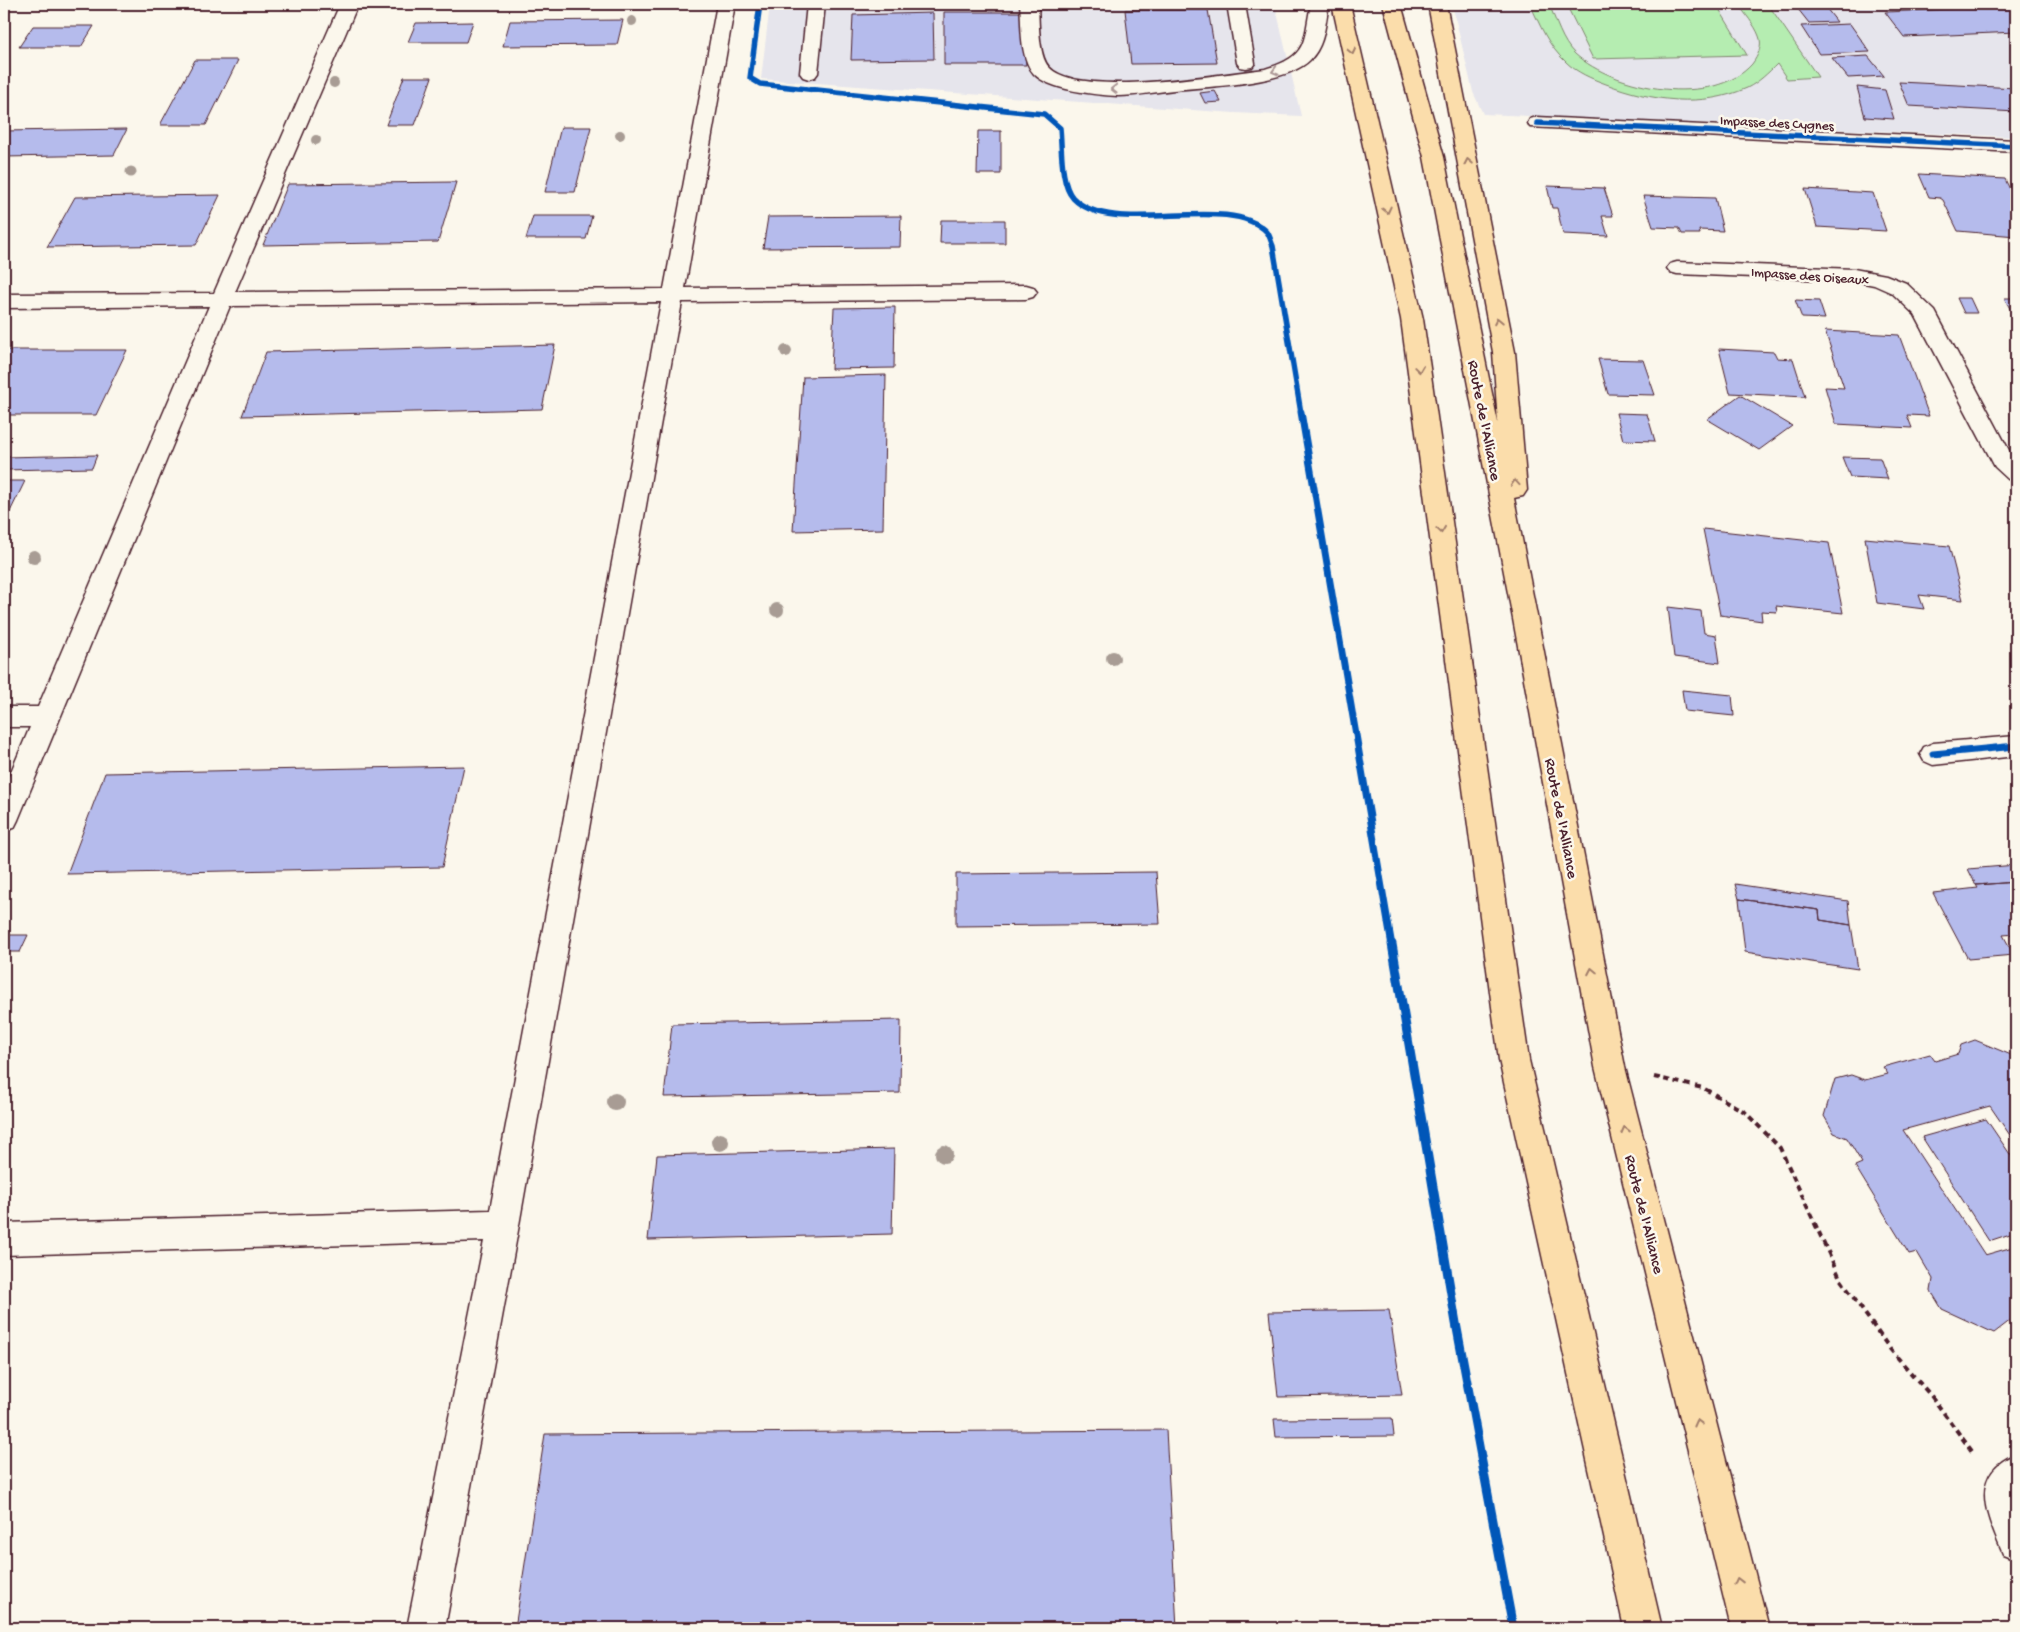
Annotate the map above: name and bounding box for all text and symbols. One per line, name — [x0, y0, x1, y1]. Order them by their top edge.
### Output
one-way arrow — [1346, 47, 1357, 56]
one-way arrow — [1272, 66, 1280, 76]
one-way arrow — [1110, 84, 1118, 94]
street label: Impasse des Cygnes — [1719, 113, 1835, 136]
one-way arrow — [1463, 157, 1473, 166]
one-way arrow — [1382, 205, 1392, 214]
street label: Impasse des Oiseaux — [1750, 265, 1870, 290]
one-way arrow — [1494, 317, 1504, 326]
street label: Route de l'Alliance — [1462, 359, 1504, 483]
one-way arrow — [1413, 366, 1424, 374]
one-way arrow — [1510, 479, 1521, 487]
one-way arrow — [1435, 527, 1446, 535]
street label: Route de l'Alliance — [1539, 757, 1581, 881]
one-way arrow — [1587, 966, 1597, 975]
one-way arrow — [1620, 1125, 1631, 1134]
street label: Route de l'Alliance — [1619, 1153, 1667, 1277]
one-way arrow — [1694, 1420, 1704, 1428]
one-way arrow — [1733, 1576, 1744, 1585]

